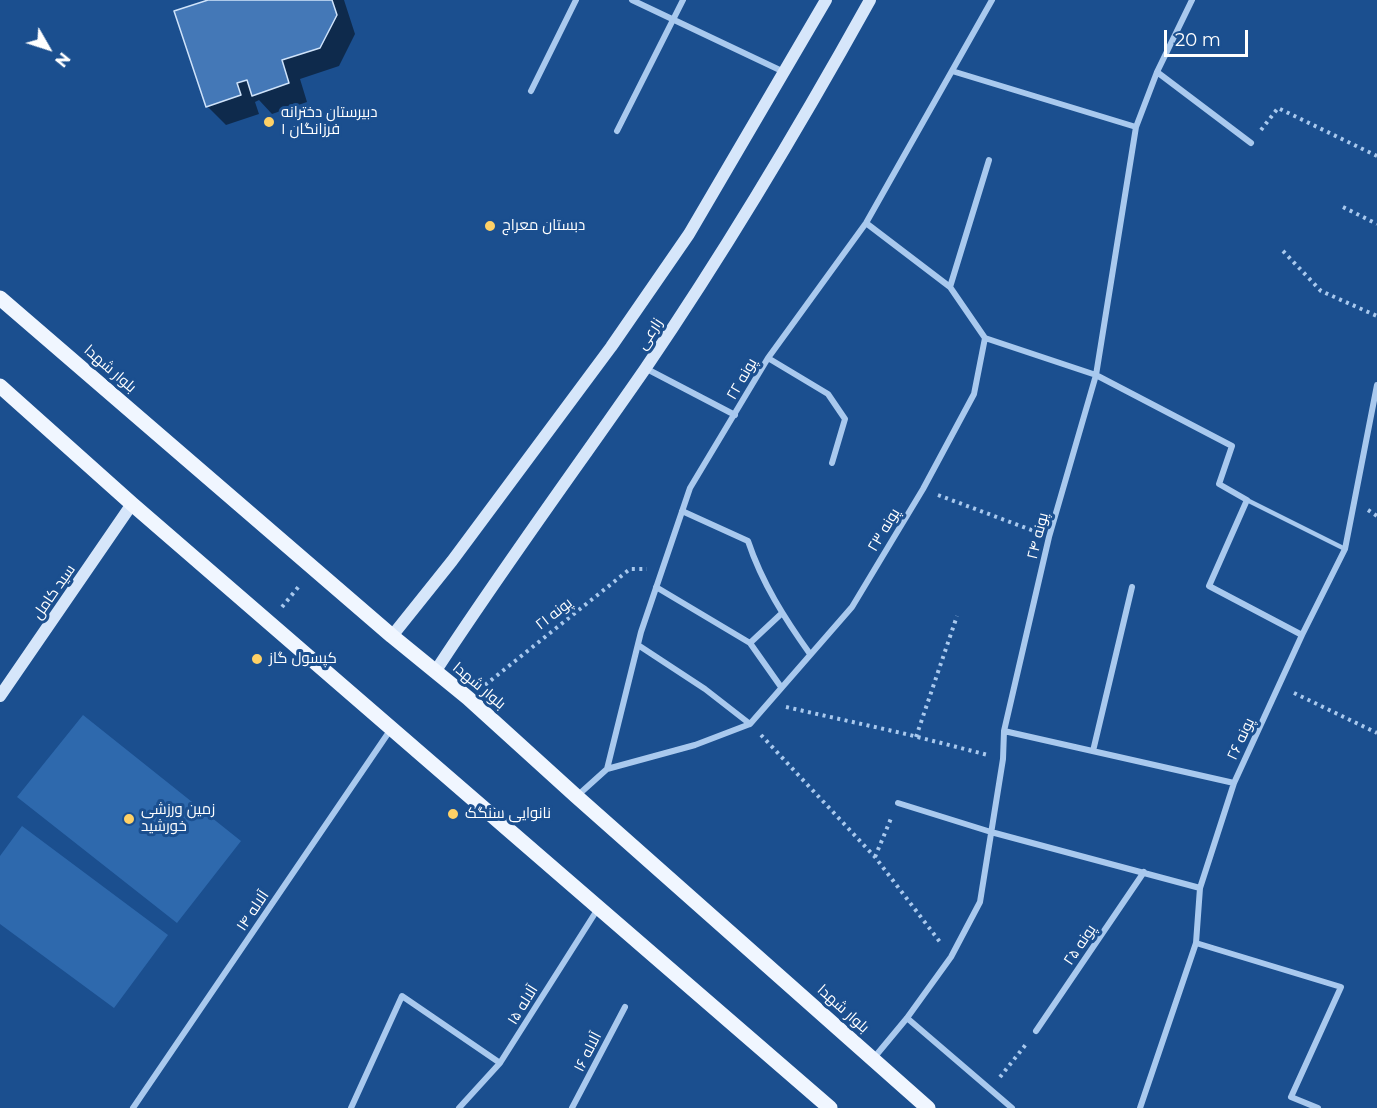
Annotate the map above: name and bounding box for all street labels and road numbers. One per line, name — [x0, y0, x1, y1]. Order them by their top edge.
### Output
street label: زارعی — [633, 315, 667, 353]
street label: بلوار شهدا — [80, 341, 140, 397]
street label: پونه ۲۲ — [723, 355, 761, 403]
street label: پونه ۲۳ — [864, 505, 904, 555]
street label: پونه ۲۴ — [1024, 511, 1052, 561]
street label: سید کامل — [29, 561, 79, 623]
street label: پونه ۲۱ — [532, 594, 576, 634]
street label: بلوار شهدا — [449, 659, 509, 713]
street label: پونه ۲۶ — [1223, 715, 1259, 763]
street label: آلاله ۱۴ — [233, 887, 273, 935]
street label: پونه ۲۵ — [1060, 921, 1100, 969]
street label: بلوار شهدا — [813, 981, 873, 1037]
street label: آلاله ۱۵ — [504, 982, 542, 1028]
street label: آلاله ۱۶ — [570, 1029, 606, 1075]

